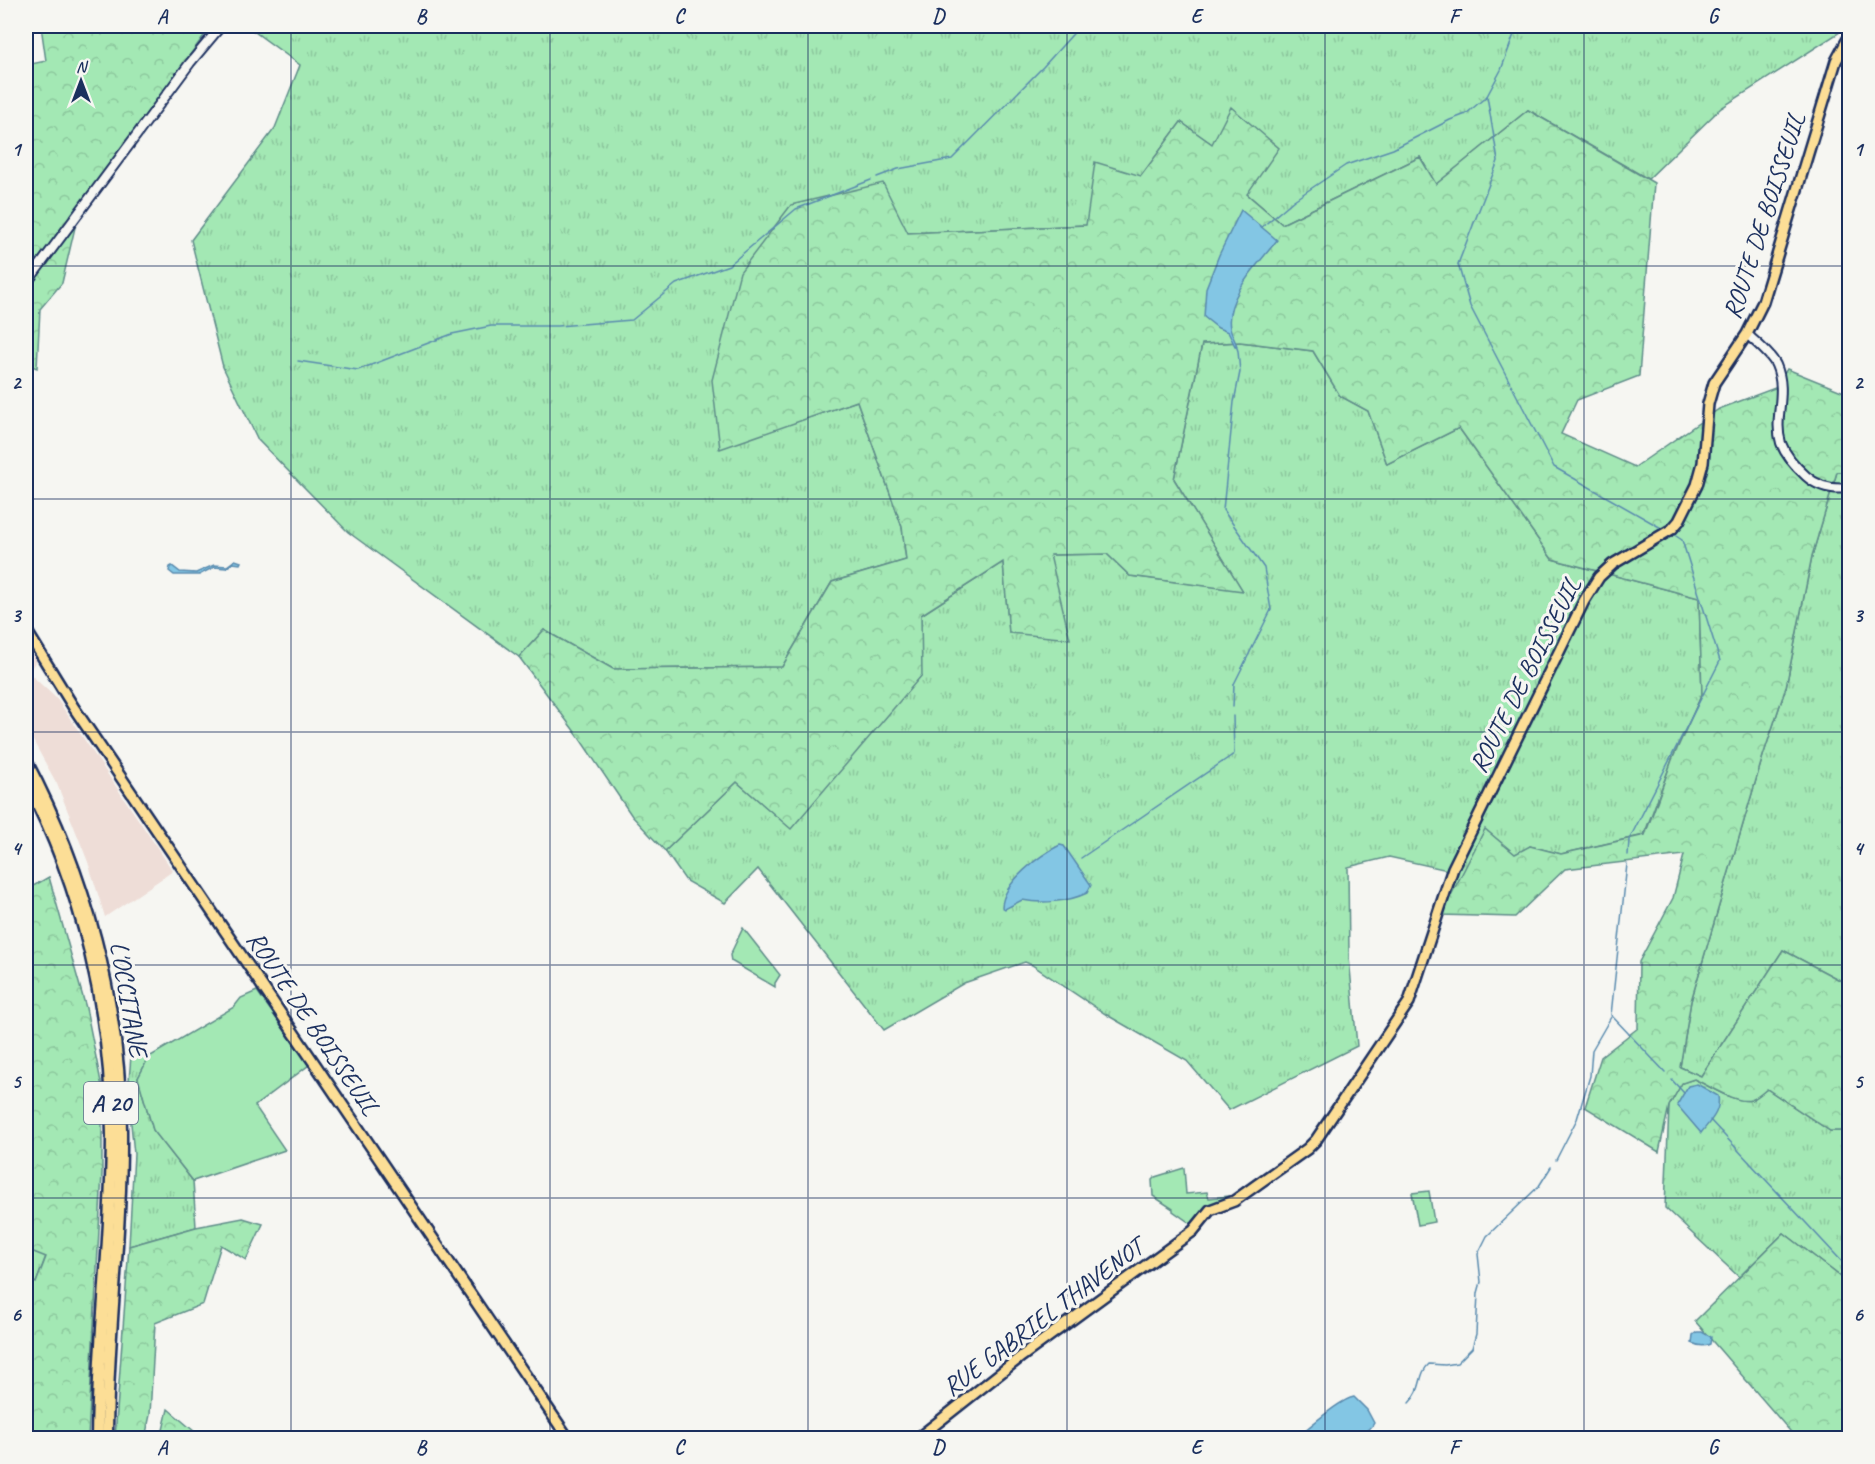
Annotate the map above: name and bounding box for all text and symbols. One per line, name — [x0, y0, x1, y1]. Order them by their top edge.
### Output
text: A — [157, 4, 169, 29]
text: B — [416, 4, 428, 29]
text: C — [674, 4, 686, 29]
text: D — [932, 4, 946, 29]
text: E — [1191, 4, 1205, 29]
text: F — [1449, 4, 1463, 29]
text: G — [1708, 4, 1721, 29]
north arrow — [51, 51, 111, 111]
text: N — [76, 57, 89, 77]
street label: ROUTE DE BOISSEUIL — [1715, 108, 1813, 323]
text: 1 — [12, 137, 23, 162]
text: 1 — [1854, 137, 1865, 162]
text: 2 — [12, 370, 23, 395]
text: 2 — [1854, 370, 1865, 395]
street label: ROUTE DE BOISSEUIL — [1462, 571, 1589, 778]
text: 3 — [12, 603, 23, 628]
text: 3 — [1854, 603, 1865, 628]
text: 4 — [12, 836, 24, 861]
text: 4 — [1854, 836, 1866, 861]
street label: ROUTE DE BOISSEUIL — [239, 925, 387, 1122]
street label: L'OCCITANE — [103, 939, 156, 1062]
text: 5 — [12, 1069, 23, 1094]
text: 5 — [1854, 1069, 1865, 1094]
road number: A 20 — [84, 1082, 138, 1124]
street label: RUE GABRIEL THAVENOT — [936, 1228, 1154, 1403]
text: 6 — [11, 1302, 22, 1327]
text: 6 — [1853, 1302, 1864, 1327]
text: A — [157, 1435, 169, 1460]
text: B — [416, 1435, 428, 1460]
text: C — [674, 1435, 686, 1460]
text: D — [932, 1435, 946, 1460]
text: E — [1191, 1435, 1205, 1460]
text: F — [1449, 1435, 1463, 1460]
text: G — [1708, 1435, 1721, 1460]

